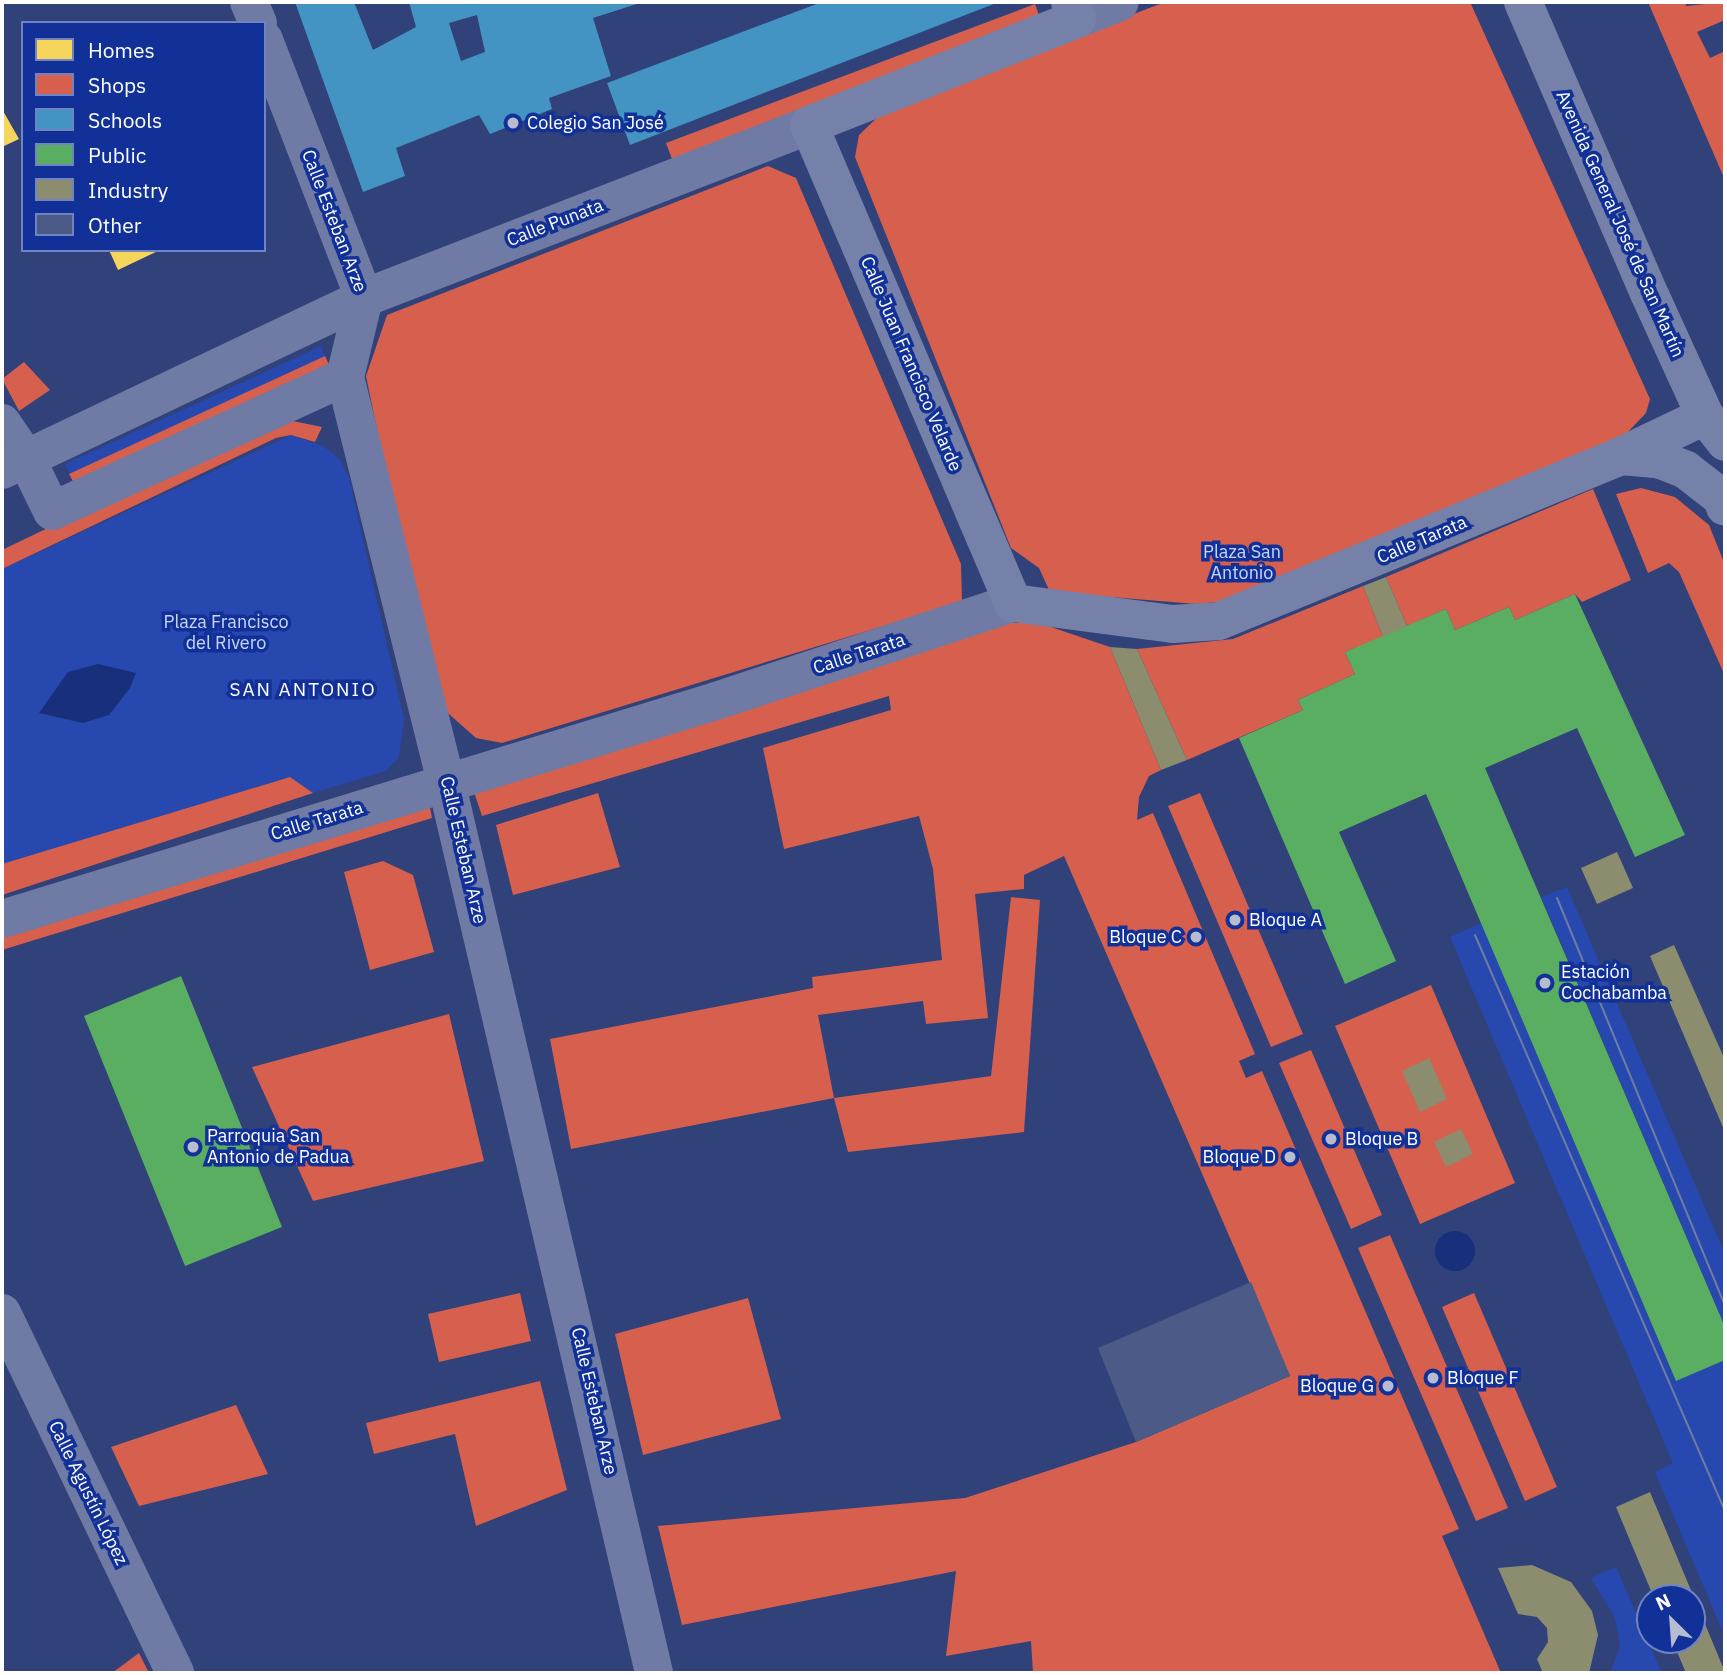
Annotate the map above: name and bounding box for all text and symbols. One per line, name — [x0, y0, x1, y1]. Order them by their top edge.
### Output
legend — [21, 21, 266, 252]
text: Homes — [88, 36, 155, 64]
text: Shops — [88, 71, 146, 99]
street label: Avenida General José de San Martín — [1551, 87, 1689, 361]
text: Schools — [88, 106, 162, 134]
place label: Colegio San José — [527, 112, 664, 134]
marker: Colegio San José — [505, 115, 521, 131]
text: Public — [88, 141, 146, 169]
street label: Calle Esteban Arze — [297, 147, 371, 295]
text: Industry — [88, 176, 168, 204]
street label: Calle Punata — [504, 195, 606, 251]
text: Other — [88, 211, 141, 239]
street label: Calle Juan Francisco Velarde — [856, 253, 966, 475]
street label: Calle Tarata — [1374, 511, 1470, 569]
park label: Plaza San Antonio — [1203, 542, 1281, 584]
park label: Plaza Francisco del Rivero — [163, 612, 289, 654]
street label: Calle Tarata — [810, 629, 908, 679]
district label: SAN ANTONIO — [231, 679, 375, 701]
street label: Calle Esteban Arze — [436, 774, 490, 926]
street label: Calle Tarata — [268, 797, 366, 845]
place label: Bloque A — [1249, 909, 1322, 931]
marker: Bloque A — [1227, 912, 1243, 928]
place label: Bloque C — [1109, 926, 1182, 948]
marker: Bloque C — [1188, 929, 1204, 945]
place label: Estación Cochabamba — [1561, 962, 1667, 1004]
marker: Estación Cochabamba — [1535, 973, 1555, 993]
place label: Parroquia San Antonio de Padua — [207, 1126, 349, 1168]
place label: Bloque B — [1345, 1128, 1418, 1150]
marker: Bloque B — [1323, 1131, 1339, 1147]
marker: Parroquia San Antonio de Padua — [185, 1139, 201, 1155]
place label: Bloque D — [1202, 1146, 1276, 1168]
marker: Bloque D — [1282, 1149, 1298, 1165]
street label: Calle Esteban Arze — [567, 1325, 621, 1477]
place label: Bloque F — [1447, 1367, 1519, 1389]
marker: Bloque F — [1425, 1370, 1441, 1386]
place label: Bloque G — [1300, 1375, 1374, 1397]
marker: Bloque G — [1380, 1378, 1396, 1394]
street label: Calle Agustín López — [44, 1418, 132, 1568]
north arrow — [1636, 1584, 1706, 1654]
text: N — [1652, 1588, 1674, 1616]

